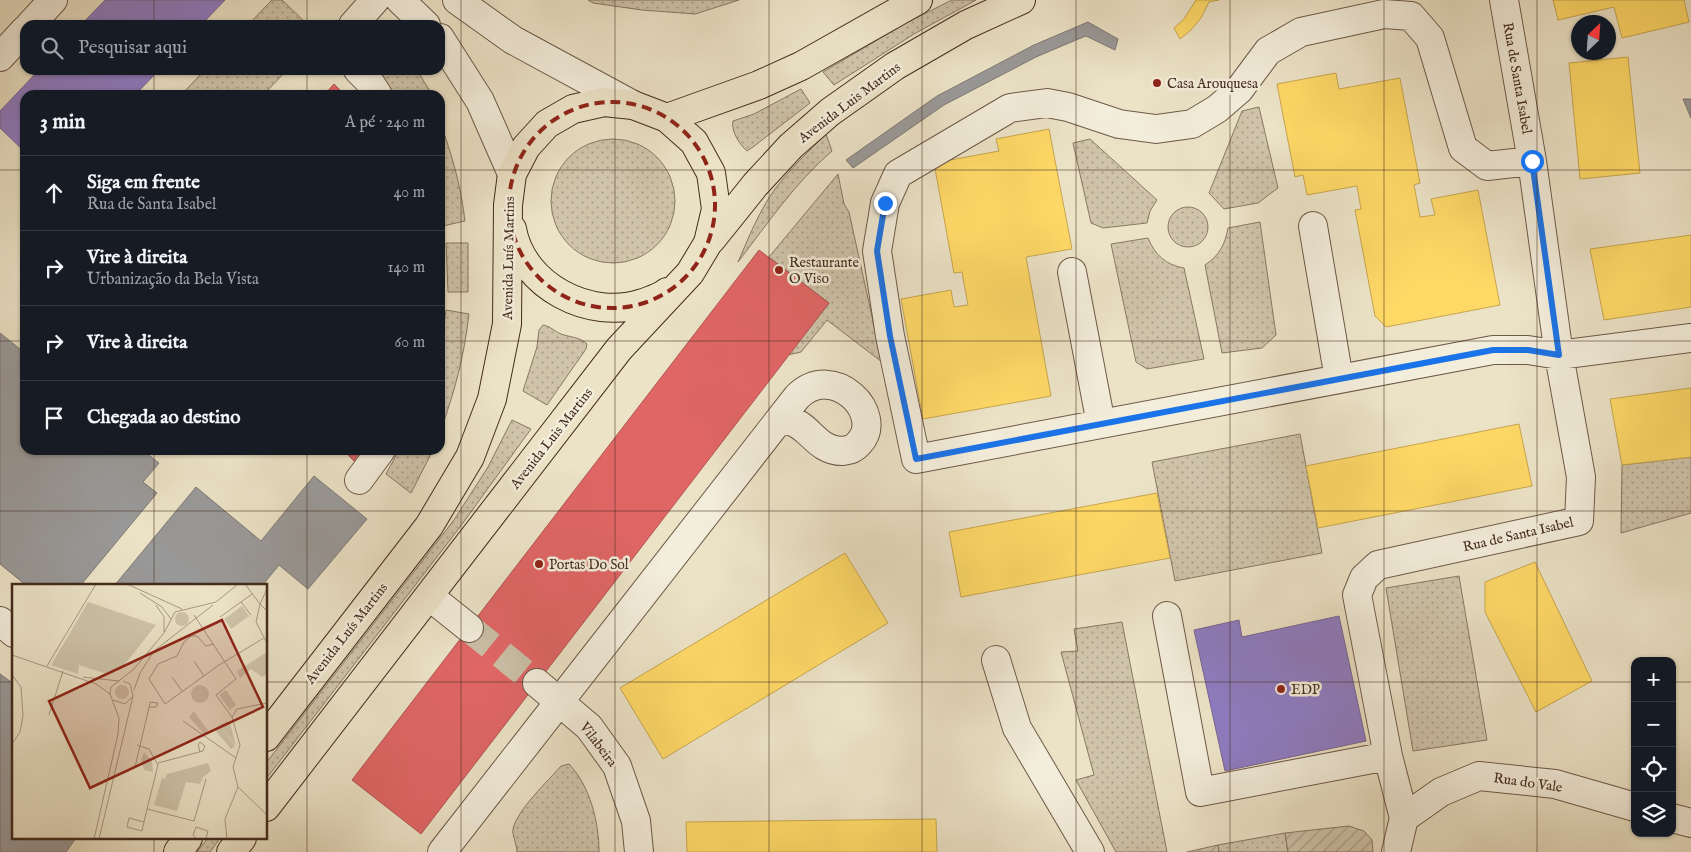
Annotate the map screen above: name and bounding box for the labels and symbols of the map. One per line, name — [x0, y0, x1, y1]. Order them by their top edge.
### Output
north arrow — [1571, 15, 1616, 60]
street label: Rua de Santa Isabel — [1498, 21, 1536, 136]
street label: Avenida Luis Martins — [794, 58, 904, 148]
place label: Casa Arouquesa — [1167, 75, 1259, 93]
marker: Casa Arouquesa — [1151, 77, 1163, 89]
route start — [1521, 150, 1544, 173]
route end — [874, 192, 897, 215]
street label: Avenida Luís Martins — [499, 196, 519, 321]
place label: Restaurante O Viso — [789, 254, 859, 288]
marker: Restaurante O Viso — [773, 264, 785, 276]
street label: Avenida Luis Martins — [506, 384, 597, 494]
street label: Rua de Santa Isabel — [1461, 513, 1576, 556]
place label: Portas Do Sol — [549, 556, 629, 574]
marker: Portas Do Sol — [533, 558, 545, 570]
street label: Avenida Luís Martins — [301, 579, 392, 689]
inset map — [12, 584, 268, 840]
place label: EDP — [1291, 681, 1320, 699]
marker: EDP — [1275, 683, 1287, 695]
street label: Vilabeira — [575, 718, 621, 771]
street label: Rua do Vale — [1492, 769, 1564, 797]

